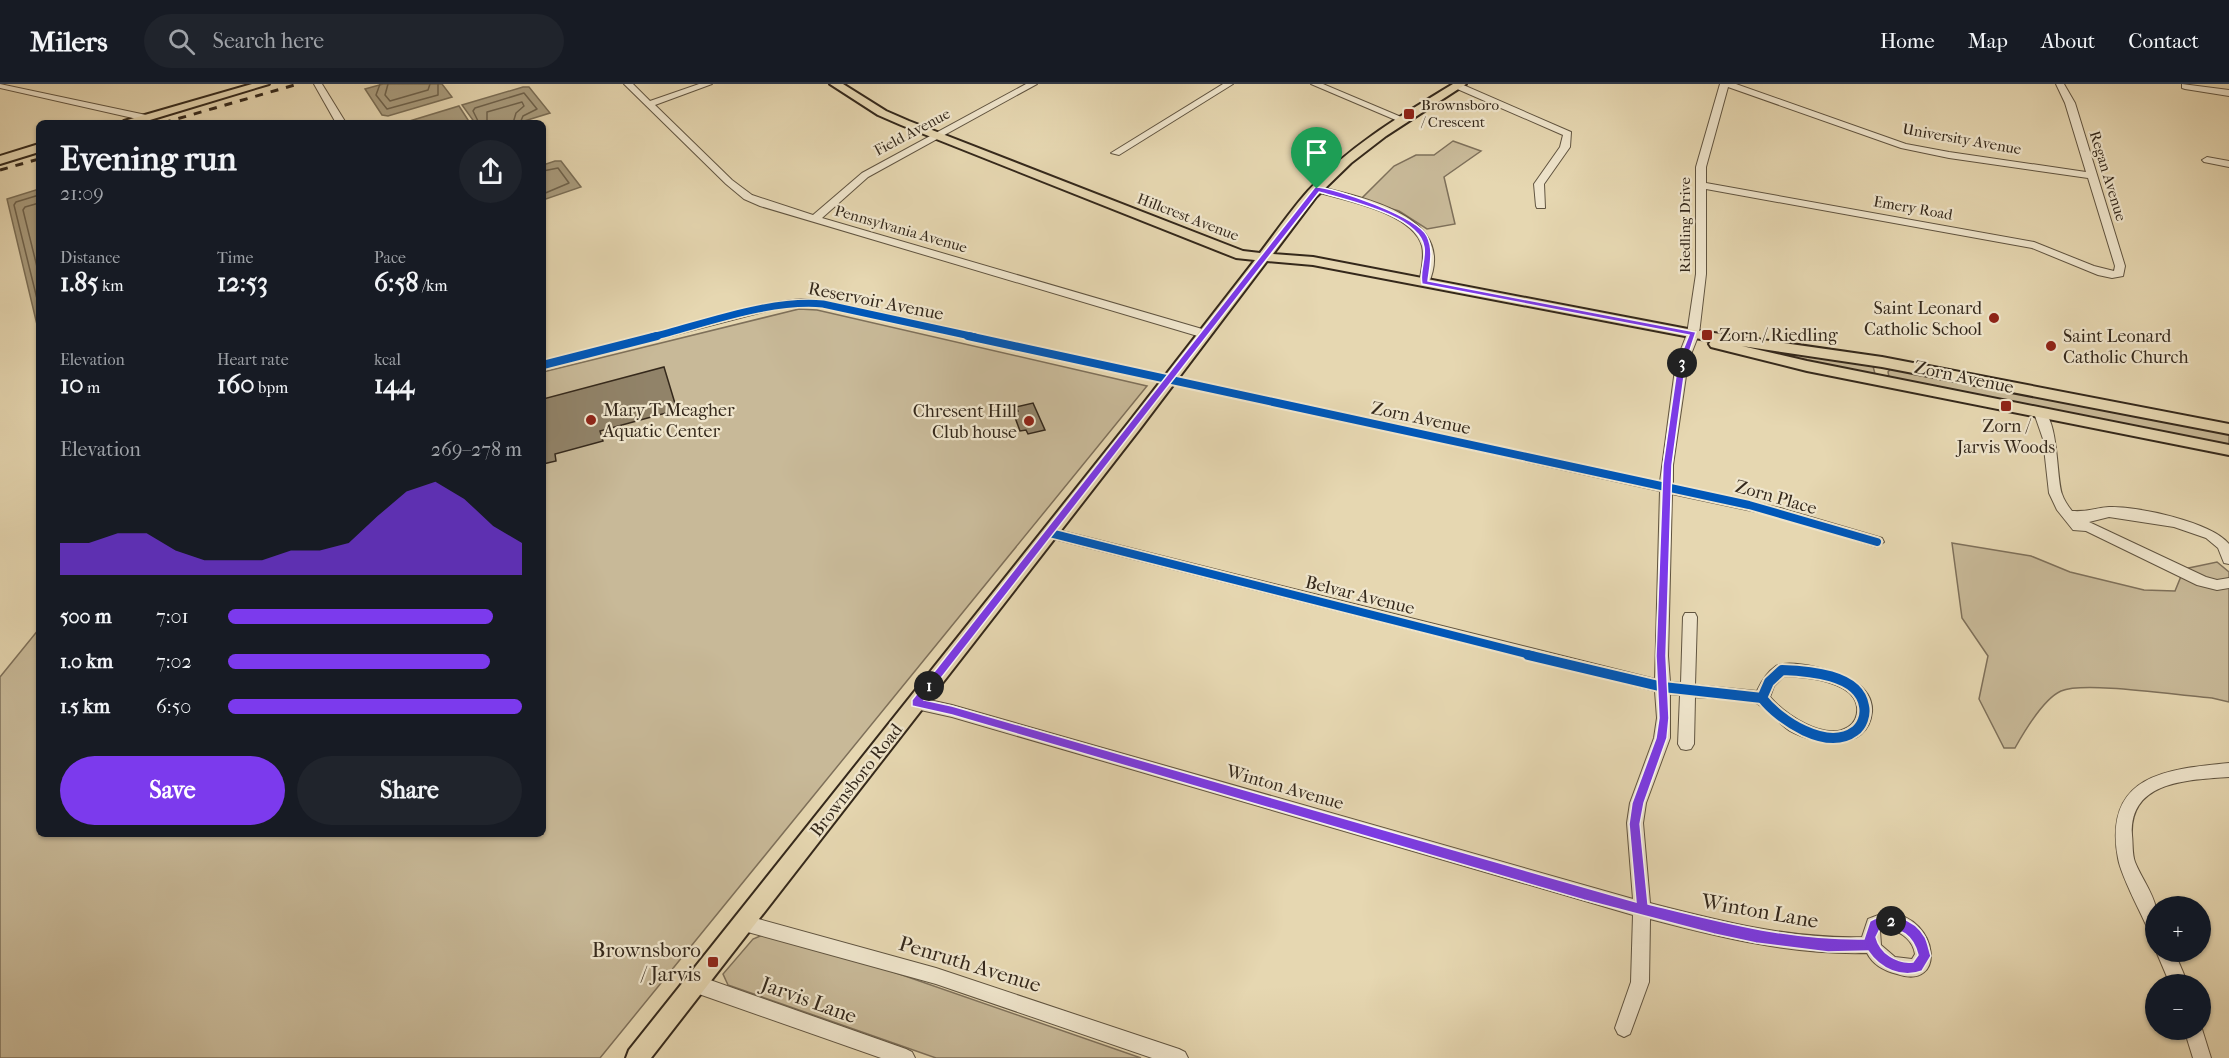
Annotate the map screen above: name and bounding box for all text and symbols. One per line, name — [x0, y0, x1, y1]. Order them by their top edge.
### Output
search box — [144, 14, 564, 68]
text: Milers — [30, 25, 108, 58]
icon: search — [165, 25, 198, 58]
text: Search here — [213, 28, 324, 54]
text: Home — [1880, 29, 1935, 53]
text: Map — [1968, 29, 2008, 53]
text: About — [2041, 29, 2095, 53]
text: Contact — [2128, 29, 2199, 53]
place label: Brownsboro / Crescent — [1420, 96, 1499, 131]
street label: Field Avenue — [871, 104, 954, 160]
marker: Brownsboro / Crescent — [1402, 107, 1416, 121]
street label: University Avenue — [1901, 120, 2023, 158]
pin — [1291, 127, 1342, 189]
street label: Regan Avenue — [2086, 129, 2130, 224]
icon: arrive — [1300, 136, 1333, 169]
text: Evening run — [60, 140, 237, 179]
button: share — [459, 140, 522, 203]
street label: Riedling Drive — [1676, 176, 1694, 273]
text: 21:09 — [60, 182, 104, 205]
street label: Hillcrest Avenue — [1135, 189, 1242, 245]
street label: Emery Road — [1872, 192, 1955, 224]
street label: Pennsylvania Avenue — [833, 201, 970, 257]
text: Distance — [60, 248, 120, 267]
text: Time — [217, 248, 253, 267]
text: Pace — [374, 248, 406, 267]
text: 1.85 — [60, 267, 99, 298]
text: 12:53 — [217, 267, 268, 298]
text: 6:58 — [374, 267, 419, 298]
text: km — [99, 276, 124, 295]
text: /km — [419, 276, 448, 295]
street label: Reservoir Avenue — [806, 278, 945, 325]
place label: Saint Leonard Catholic School — [1864, 298, 1982, 340]
marker: Saint Leonard Catholic School — [1987, 311, 2001, 325]
place label: Zorn / Riedling — [1719, 325, 1838, 346]
place label: Saint Leonard Catholic Church — [2063, 326, 2189, 368]
marker: Zorn / Riedling — [1700, 328, 1714, 342]
marker: Saint Leonard Catholic Church — [2044, 339, 2058, 353]
pin: 3 — [1667, 348, 1697, 378]
text: Elevation — [60, 350, 125, 369]
text: Heart rate — [217, 350, 289, 369]
text: kcal — [374, 350, 401, 369]
text: 3 — [1679, 353, 1685, 372]
street label: Zorn Avenue — [1912, 357, 2016, 398]
text: 10 — [60, 369, 83, 400]
text: 160 — [217, 369, 255, 400]
text: 144 — [374, 369, 414, 400]
text: m — [83, 378, 100, 397]
text: bpm — [255, 378, 288, 397]
street label: Zorn Avenue — [1369, 398, 1473, 439]
marker: Zorn / Jarvis Woods — [1999, 399, 2013, 413]
place label: Mary T Meagher Aquatic Center — [602, 400, 735, 442]
place label: Chresent Hill Club house — [913, 401, 1017, 443]
marker: Mary T Meagher Aquatic Center — [584, 413, 598, 427]
marker: Chresent Hill Club house — [1022, 414, 1036, 428]
place label: Zorn / Jarvis Woods — [1955, 416, 2056, 458]
text: Elevation — [60, 438, 141, 461]
text: 269–278 m — [431, 438, 522, 461]
street label: Zorn Place — [1733, 476, 1819, 519]
street label: Belvar Avenue — [1303, 572, 1417, 619]
text: 500 m — [60, 605, 112, 628]
text: 7:01 — [156, 605, 189, 628]
text: 1.0 km — [60, 650, 113, 673]
text: 7:02 — [156, 650, 192, 673]
pin: 1 — [914, 671, 944, 701]
text: 1 — [926, 676, 932, 695]
text: 1.5 km — [60, 695, 110, 718]
text: 6:50 — [156, 695, 191, 718]
street label: Brownsboro Road — [806, 719, 907, 841]
button: Save — [60, 756, 285, 825]
button: Share — [297, 756, 522, 825]
street label: Winton Avenue — [1223, 760, 1346, 814]
street label: Winton Lane — [1699, 889, 1820, 933]
map controls — [2145, 896, 2211, 1040]
button: + — [2145, 896, 2211, 962]
pin: 2 — [1876, 906, 1906, 936]
text: 2 — [1887, 911, 1895, 930]
street label: Penruth Avenue — [896, 931, 1044, 997]
place label: Brownsboro / Jarvis — [592, 938, 701, 986]
marker: Brownsboro / Jarvis — [706, 955, 720, 969]
street label: Jarvis Lane — [756, 971, 860, 1028]
button: − — [2145, 974, 2211, 1040]

